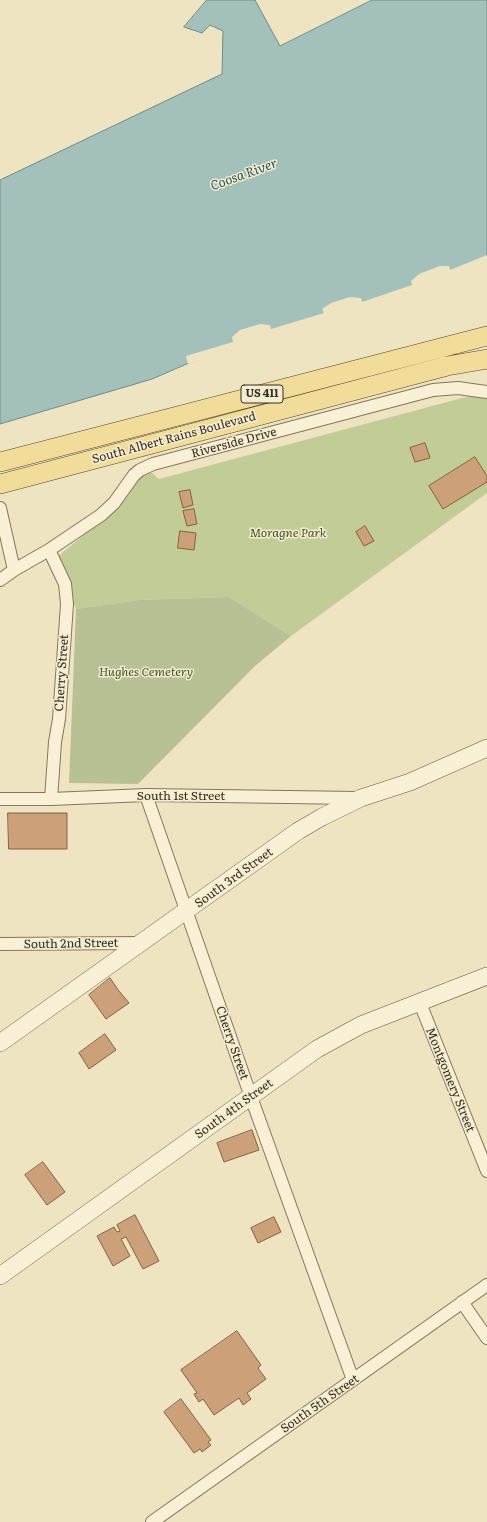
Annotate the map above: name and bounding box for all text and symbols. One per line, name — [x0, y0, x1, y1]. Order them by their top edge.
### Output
water label: Coosa River — [209, 156, 279, 194]
road number: US 411 — [241, 385, 283, 403]
street label: South Albert Rains Boulevard — [91, 409, 257, 467]
street label: Riverside Drive — [190, 425, 278, 461]
park label: Moragne Park — [250, 526, 326, 540]
street label: Cherry Street — [52, 634, 72, 712]
park label: Hughes Cemetery — [99, 665, 193, 679]
street label: South 1st Street — [137, 789, 225, 803]
street label: South 3rd Street — [192, 845, 276, 911]
street label: South 2nd Street — [24, 936, 118, 952]
street label: Cherry Street — [213, 1004, 251, 1082]
street label: Montgomery Street — [422, 1026, 478, 1134]
street label: South 4th Street — [192, 1076, 276, 1142]
street label: South 5th Street — [278, 1372, 362, 1436]

